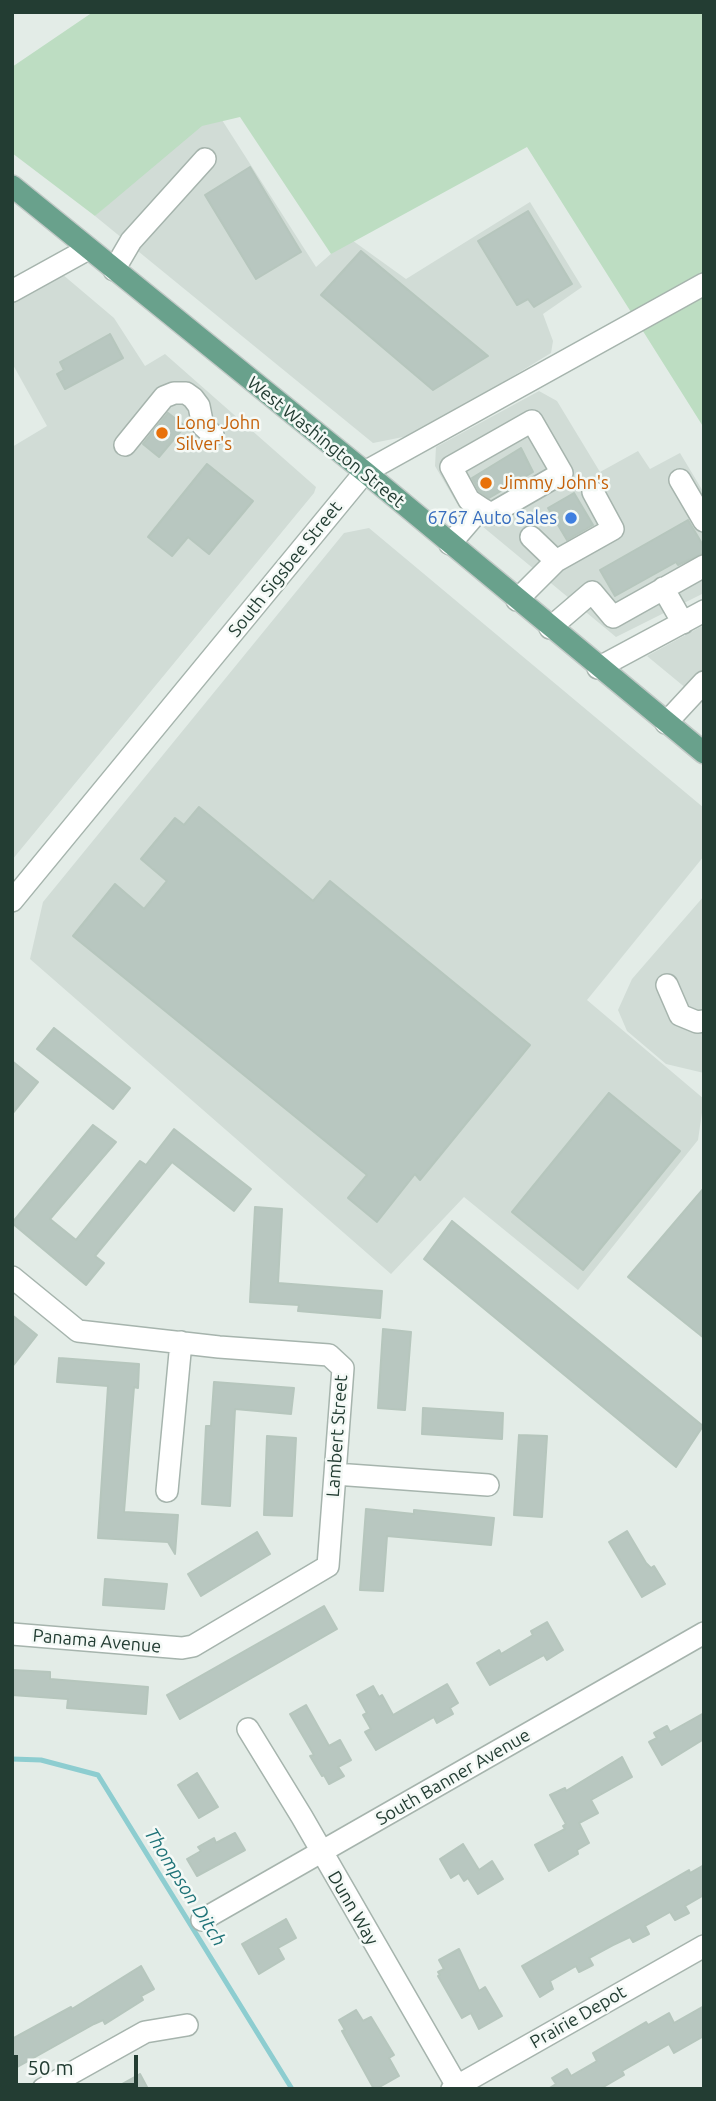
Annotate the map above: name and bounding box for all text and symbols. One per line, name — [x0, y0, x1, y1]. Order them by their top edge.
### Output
street label: West Washington Street — [243, 372, 409, 512]
place label: Long John Silver's — [176, 412, 260, 454]
marker: Long John Silver's — [154, 425, 170, 441]
place label: Jimmy John's — [500, 472, 609, 494]
marker: Jimmy John's — [478, 475, 494, 491]
street label: South Sigsbee Street — [224, 497, 346, 641]
place label: 6767 Auto Sales — [427, 507, 557, 529]
marker: 6767 Auto Sales — [563, 510, 579, 526]
street label: Lambert Street — [322, 1374, 352, 1498]
street label: Panama Avenue — [32, 1625, 162, 1657]
street label: South Banner Avenue — [372, 1724, 534, 1830]
water label: Thompson Ditch — [139, 1824, 231, 1950]
street label: Dunn Way — [323, 1867, 383, 1949]
street label: Prairie Depot — [526, 1981, 630, 2053]
scale bar — [18, 2042, 142, 2086]
text: 50 m — [27, 2055, 74, 2079]

